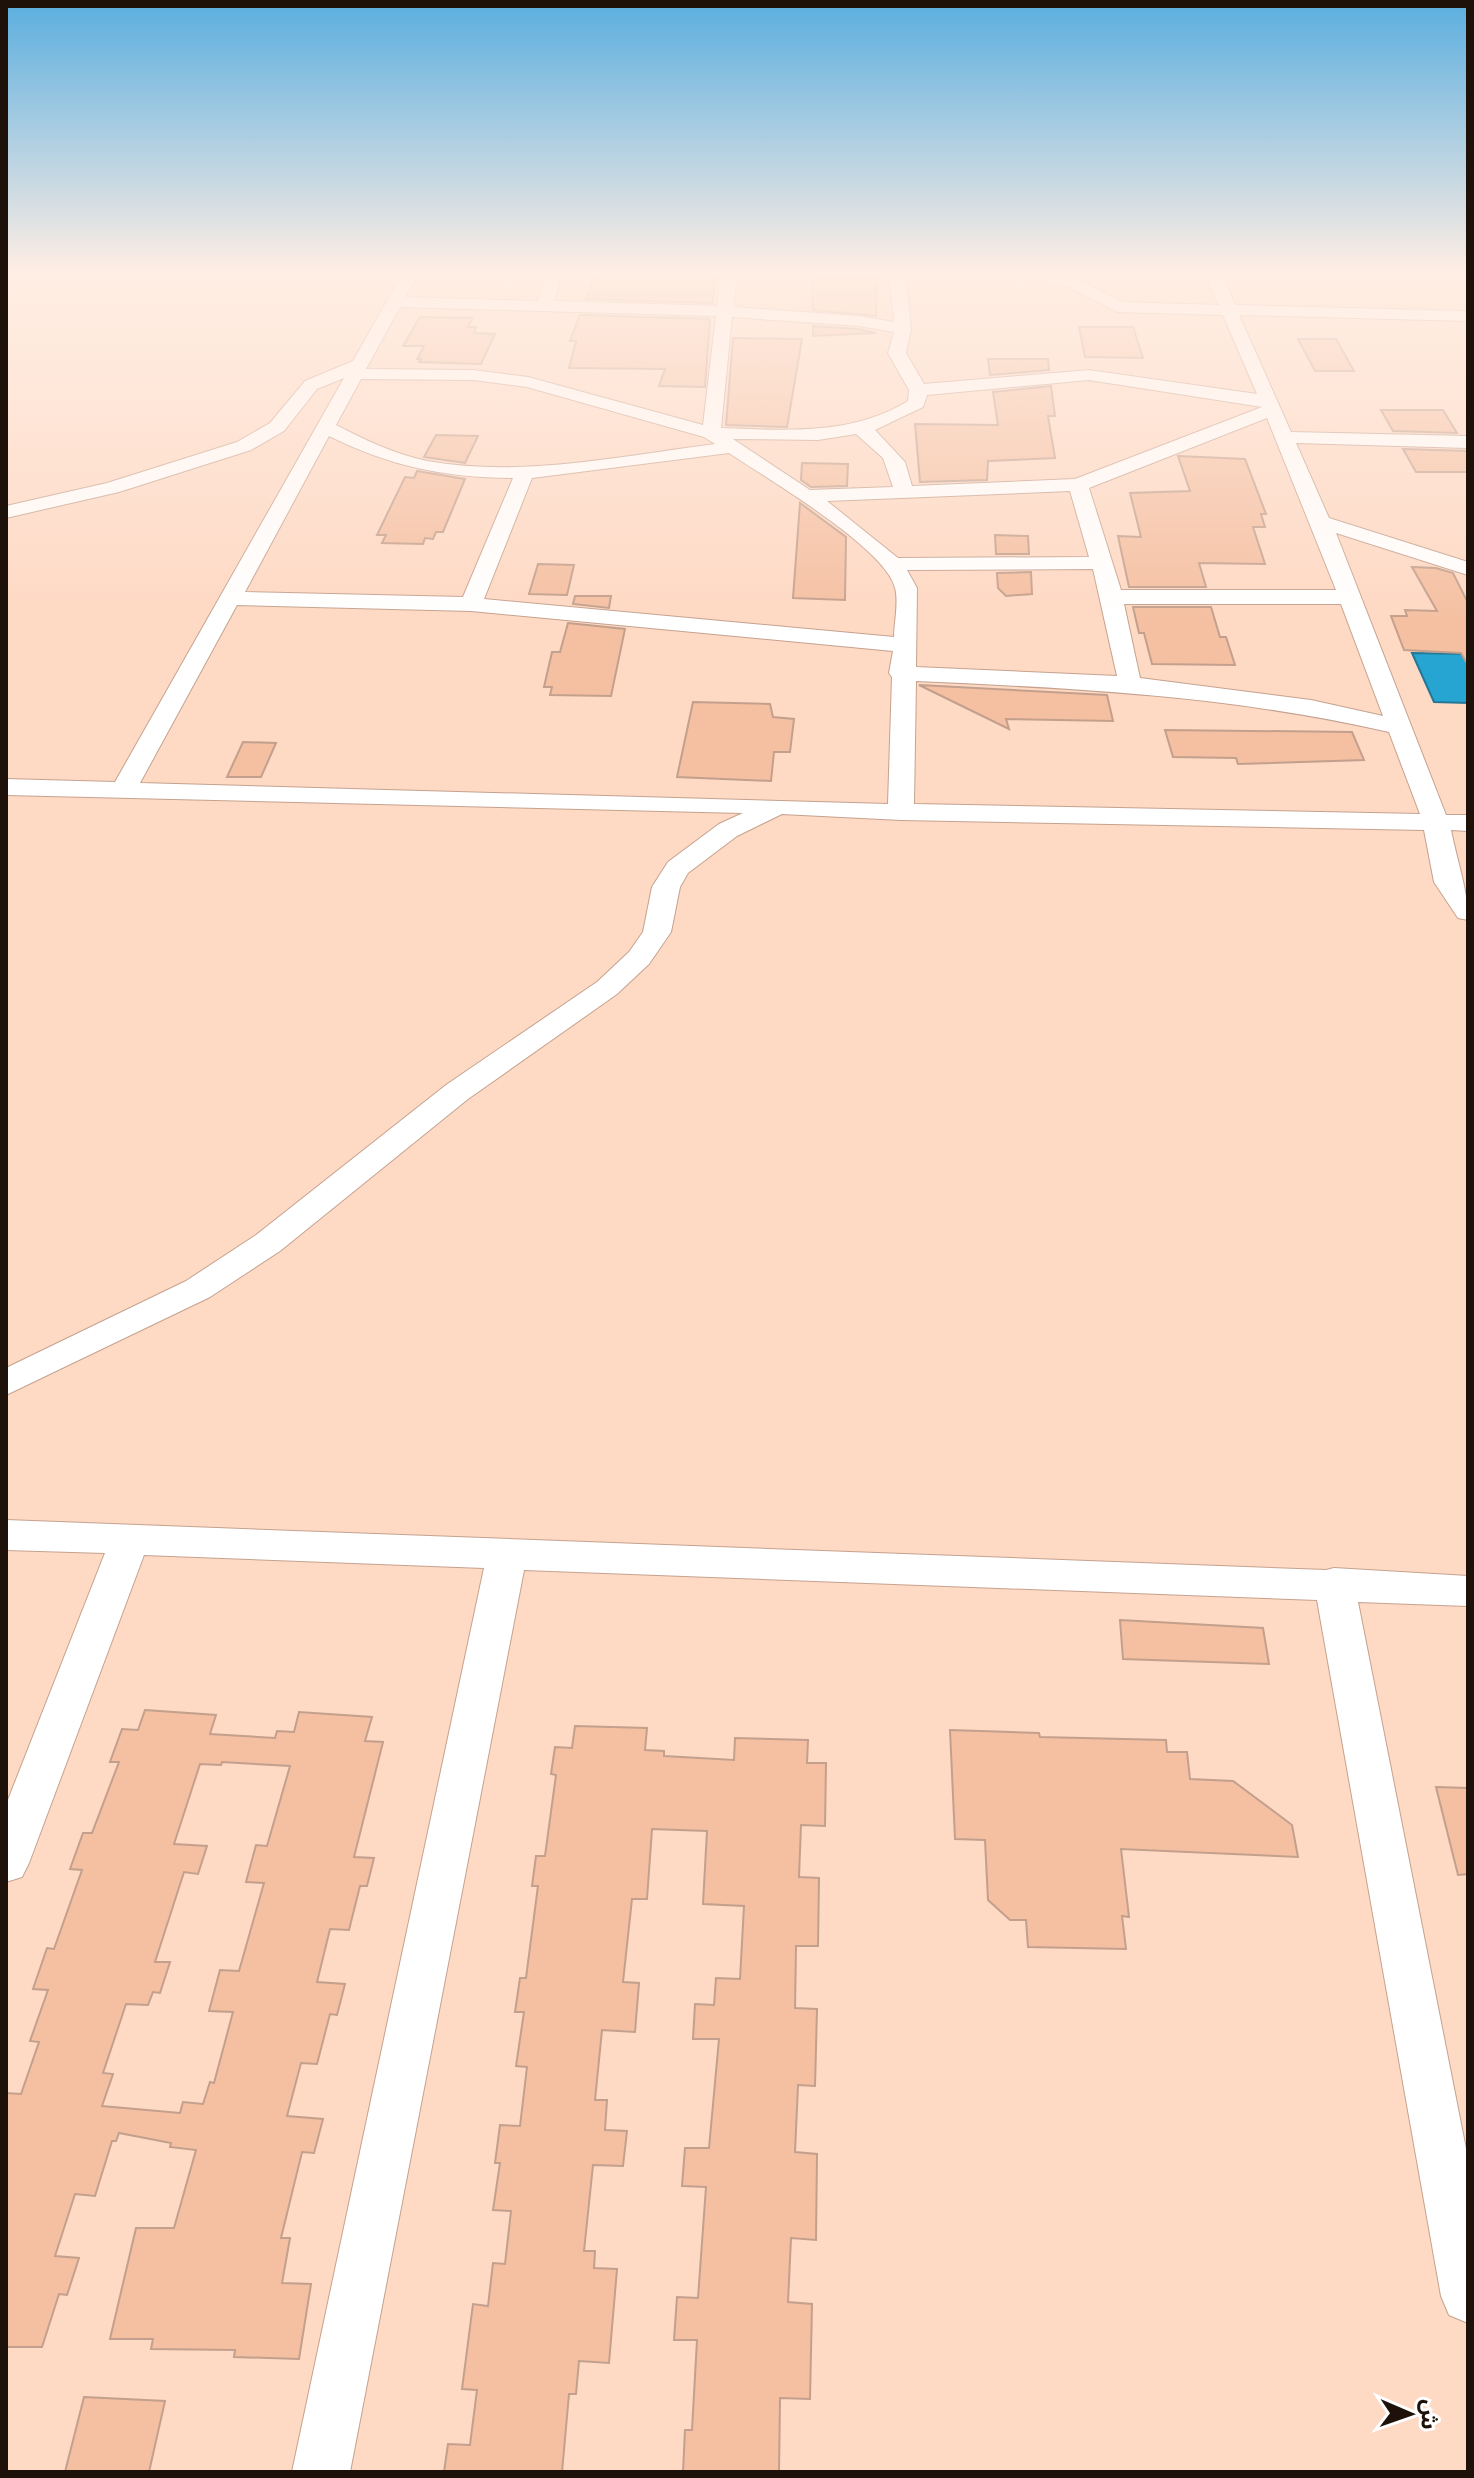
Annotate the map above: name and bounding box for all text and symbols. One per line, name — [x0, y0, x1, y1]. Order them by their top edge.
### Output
north arrow — [1370, 2374, 1450, 2454]
text: ش — [1415, 2399, 1444, 2430]

